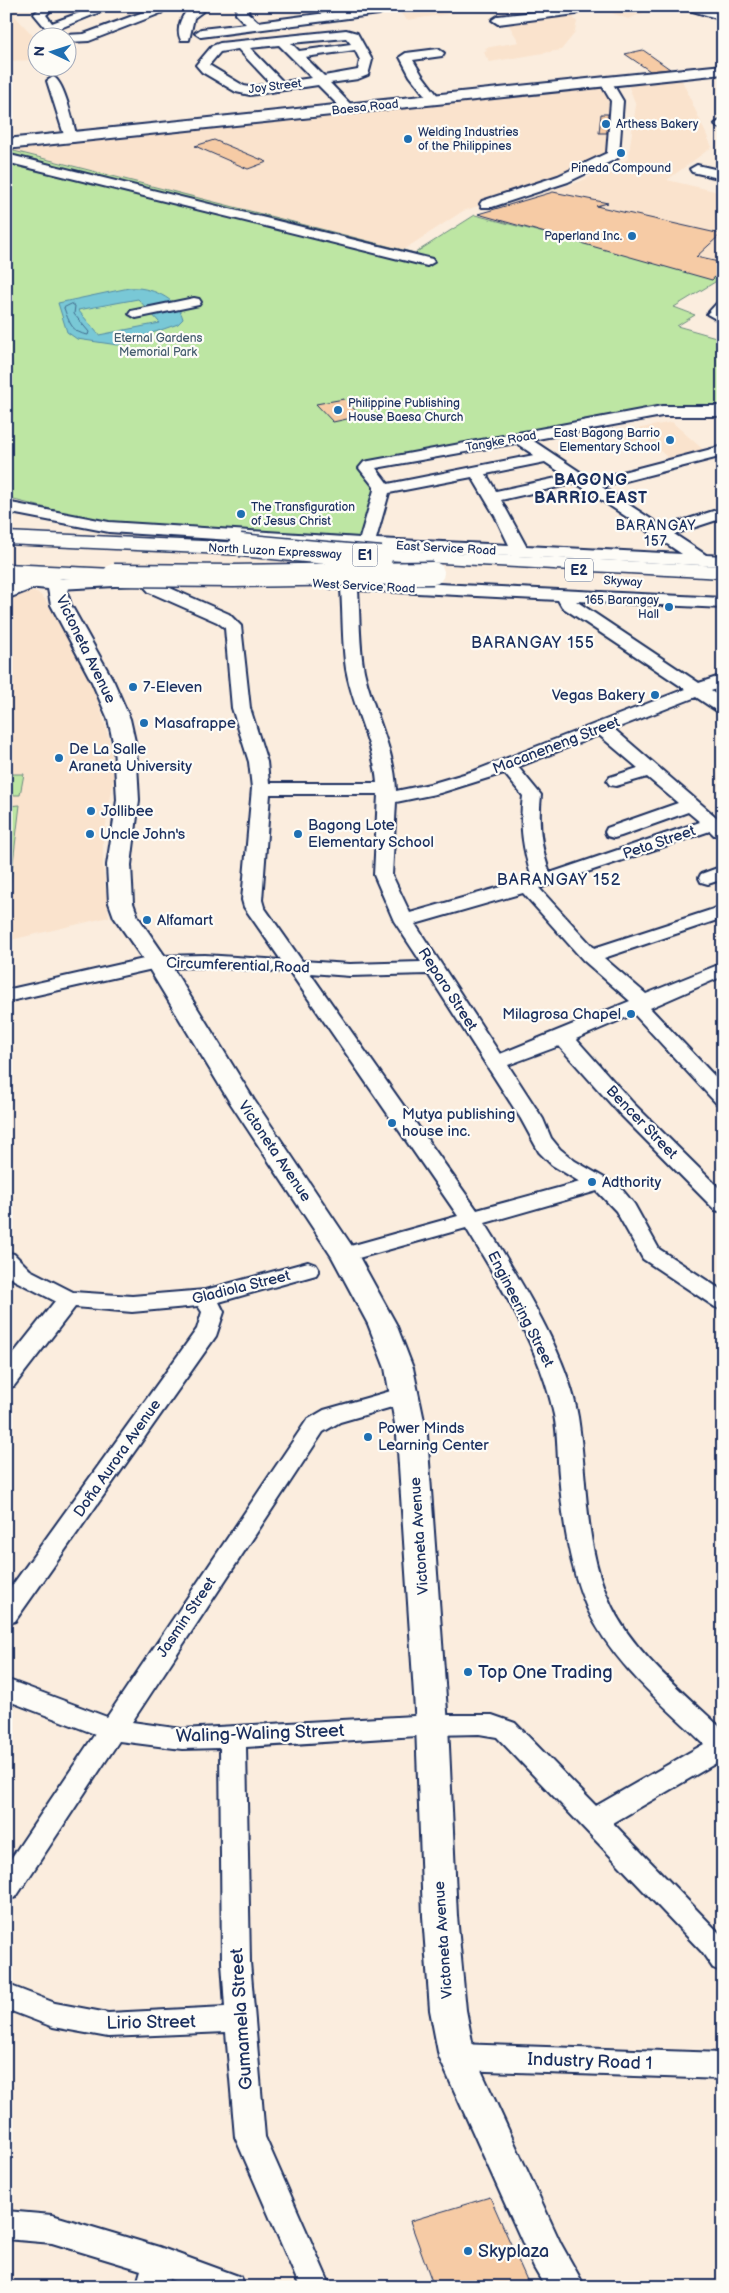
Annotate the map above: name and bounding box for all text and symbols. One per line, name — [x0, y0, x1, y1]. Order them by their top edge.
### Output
north arrow — [28, 28, 78, 78]
text: N — [31, 45, 48, 57]
street label: Joy Street — [248, 76, 303, 97]
street label: Baesa Road — [331, 97, 399, 118]
place label: Arthess Bakery — [616, 117, 699, 132]
marker: Arthess Bakery — [600, 118, 612, 130]
place label: Welding Industries of the Philippines — [418, 125, 519, 154]
marker: Welding Industries of the Philippines — [402, 133, 414, 145]
marker: Pineda Compound — [615, 147, 627, 159]
place label: Pineda Compound — [571, 161, 671, 176]
place label: Paperland Inc. — [544, 229, 622, 244]
marker: Paperland Inc. — [626, 230, 638, 242]
park label: Eternal Gardens Memorial Park — [114, 331, 202, 360]
place label: Philippine Publishing House Baesa Church — [348, 396, 464, 425]
marker: Philippine Publishing House Baesa Church — [332, 404, 344, 416]
place label: East Bagong Barrio Elementary School — [553, 426, 660, 455]
street label: Tangke Road — [465, 428, 538, 455]
marker: East Bagong Barrio Elementary School — [664, 434, 676, 446]
district label: BAGONG BARRIO EAST — [534, 471, 648, 508]
place label: The Transfiguration of Jesus Christ — [251, 500, 355, 529]
marker: The Transfiguration of Jesus Christ — [235, 508, 247, 520]
district label: BARANGAY 157 — [616, 517, 696, 550]
street label: East Service Road — [395, 538, 497, 559]
street label: North Luzon Expressway — [208, 541, 343, 563]
road number: E1 — [352, 544, 378, 566]
road number: E2 — [565, 558, 593, 582]
street label: Skyway — [603, 573, 643, 590]
street label: West Service Road — [312, 576, 416, 597]
street label: Victoneta Avenue — [51, 592, 120, 706]
place label: 165 Barangay Hall — [585, 593, 660, 622]
marker: 165 Barangay Hall — [663, 601, 675, 613]
district label: BARANGAY 155 — [471, 634, 595, 653]
place label: 7-Eleven — [143, 678, 202, 697]
marker: 7-Eleven — [127, 681, 139, 693]
place label: Vegas Bakery — [552, 686, 645, 705]
marker: Vegas Bakery — [649, 689, 661, 701]
street label: Macaneneng Street — [490, 712, 623, 778]
place label: Masafrappe — [154, 714, 236, 733]
marker: Masafrappe — [138, 717, 150, 729]
place label: De La Salle Araneta University — [69, 740, 192, 776]
marker: De La Salle Araneta University — [53, 752, 65, 764]
place label: Jollibee — [101, 802, 154, 821]
marker: Jollibee — [85, 805, 97, 817]
place label: Bagong Lote Elementary School — [308, 816, 434, 852]
street label: Peta Street — [620, 821, 698, 864]
place label: Uncle John's — [100, 825, 186, 844]
marker: Uncle John's — [84, 828, 96, 840]
marker: Bagong Lote Elementary School — [292, 828, 304, 840]
district label: BARANGAY 152 — [497, 871, 621, 890]
place label: Alfamart — [157, 911, 214, 930]
marker: Alfamart — [141, 914, 153, 926]
street label: Reparo Street — [414, 944, 482, 1035]
street label: Circumferential Road — [166, 953, 310, 978]
place label: Milagrosa Chapel — [502, 1005, 621, 1024]
marker: Milagrosa Chapel — [625, 1008, 637, 1020]
street label: Bencer Street — [602, 1082, 682, 1163]
street label: Victoneta Avenue — [234, 1097, 315, 1206]
place label: Mutya publishing house inc. — [402, 1105, 515, 1141]
marker: Mutya publishing house inc. — [386, 1117, 398, 1129]
place label: Adthority — [602, 1173, 661, 1192]
marker: Adthority — [586, 1176, 598, 1188]
street label: Engineering Street — [483, 1248, 558, 1371]
street label: Gladiola Street — [190, 1266, 292, 1309]
street label: Doña Aurora Avenue — [70, 1396, 165, 1521]
place label: Power Minds Learning Center — [378, 1419, 489, 1455]
marker: Power Minds Learning Center — [362, 1431, 374, 1443]
street label: Victoneta Avenue — [406, 1476, 433, 1595]
street label: Jasmin Street — [153, 1573, 220, 1661]
place label: Top One Trading — [478, 1662, 613, 1683]
marker: Top One Trading — [462, 1666, 474, 1678]
street label: Waling-Waling Street — [175, 1720, 345, 1747]
street label: Victoneta Avenue — [430, 1880, 457, 1999]
street label: Gumamela Street — [226, 1947, 257, 2091]
street label: Lirio Street — [106, 2011, 196, 2034]
street label: Industry Road 1 — [527, 2049, 653, 2074]
place label: Skyplaza — [478, 2241, 549, 2262]
marker: Skyplaza — [462, 2245, 474, 2257]

